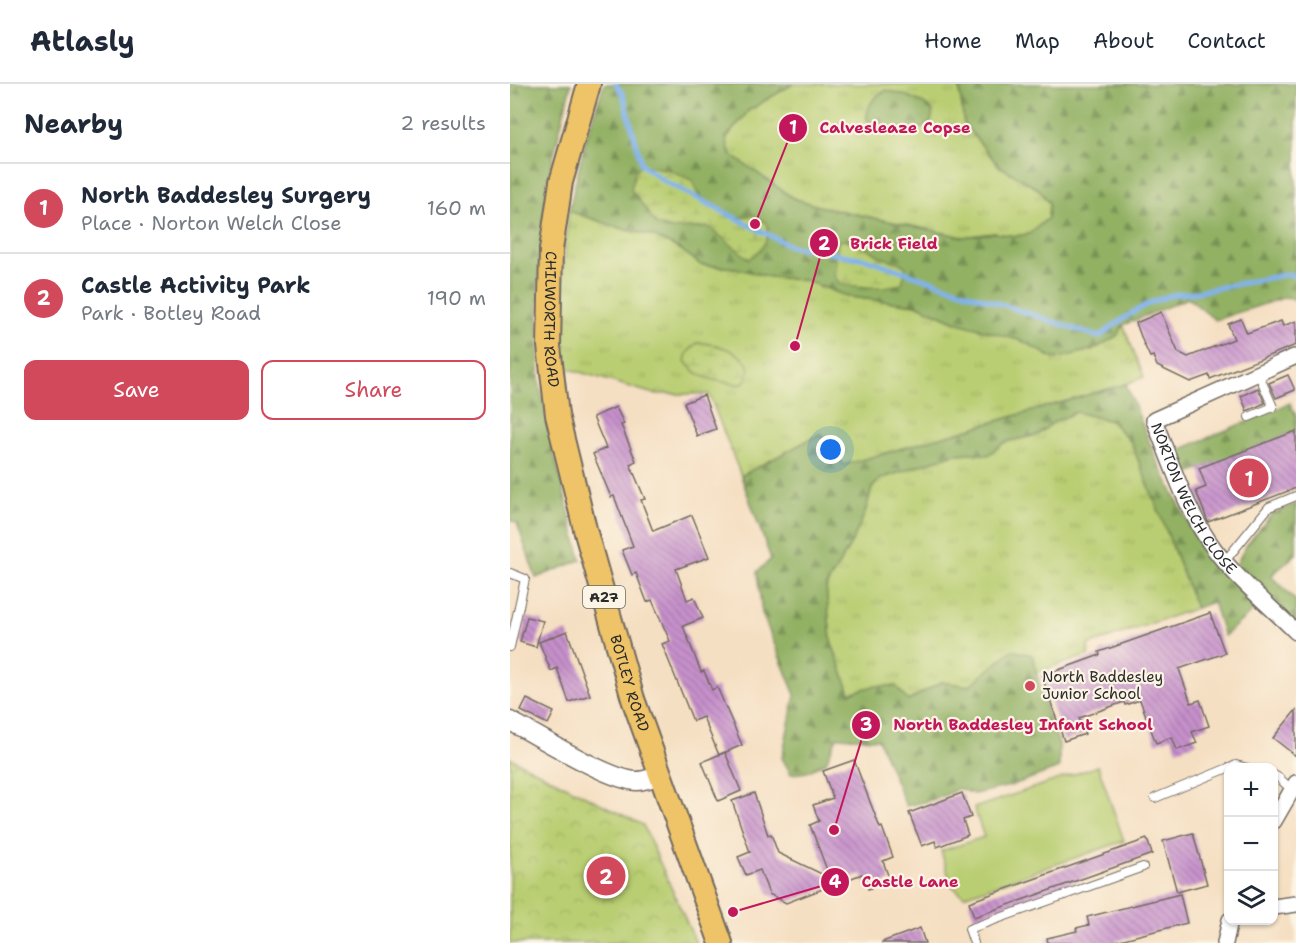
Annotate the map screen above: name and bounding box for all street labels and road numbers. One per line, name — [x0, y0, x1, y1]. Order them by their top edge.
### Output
street label: CHILWORTH ROAD — [539, 251, 564, 389]
street label: NORTON WELCH CLOSE — [1146, 420, 1241, 579]
road number: A27 — [583, 586, 625, 608]
street label: BOTLEY ROAD — [605, 632, 654, 735]

